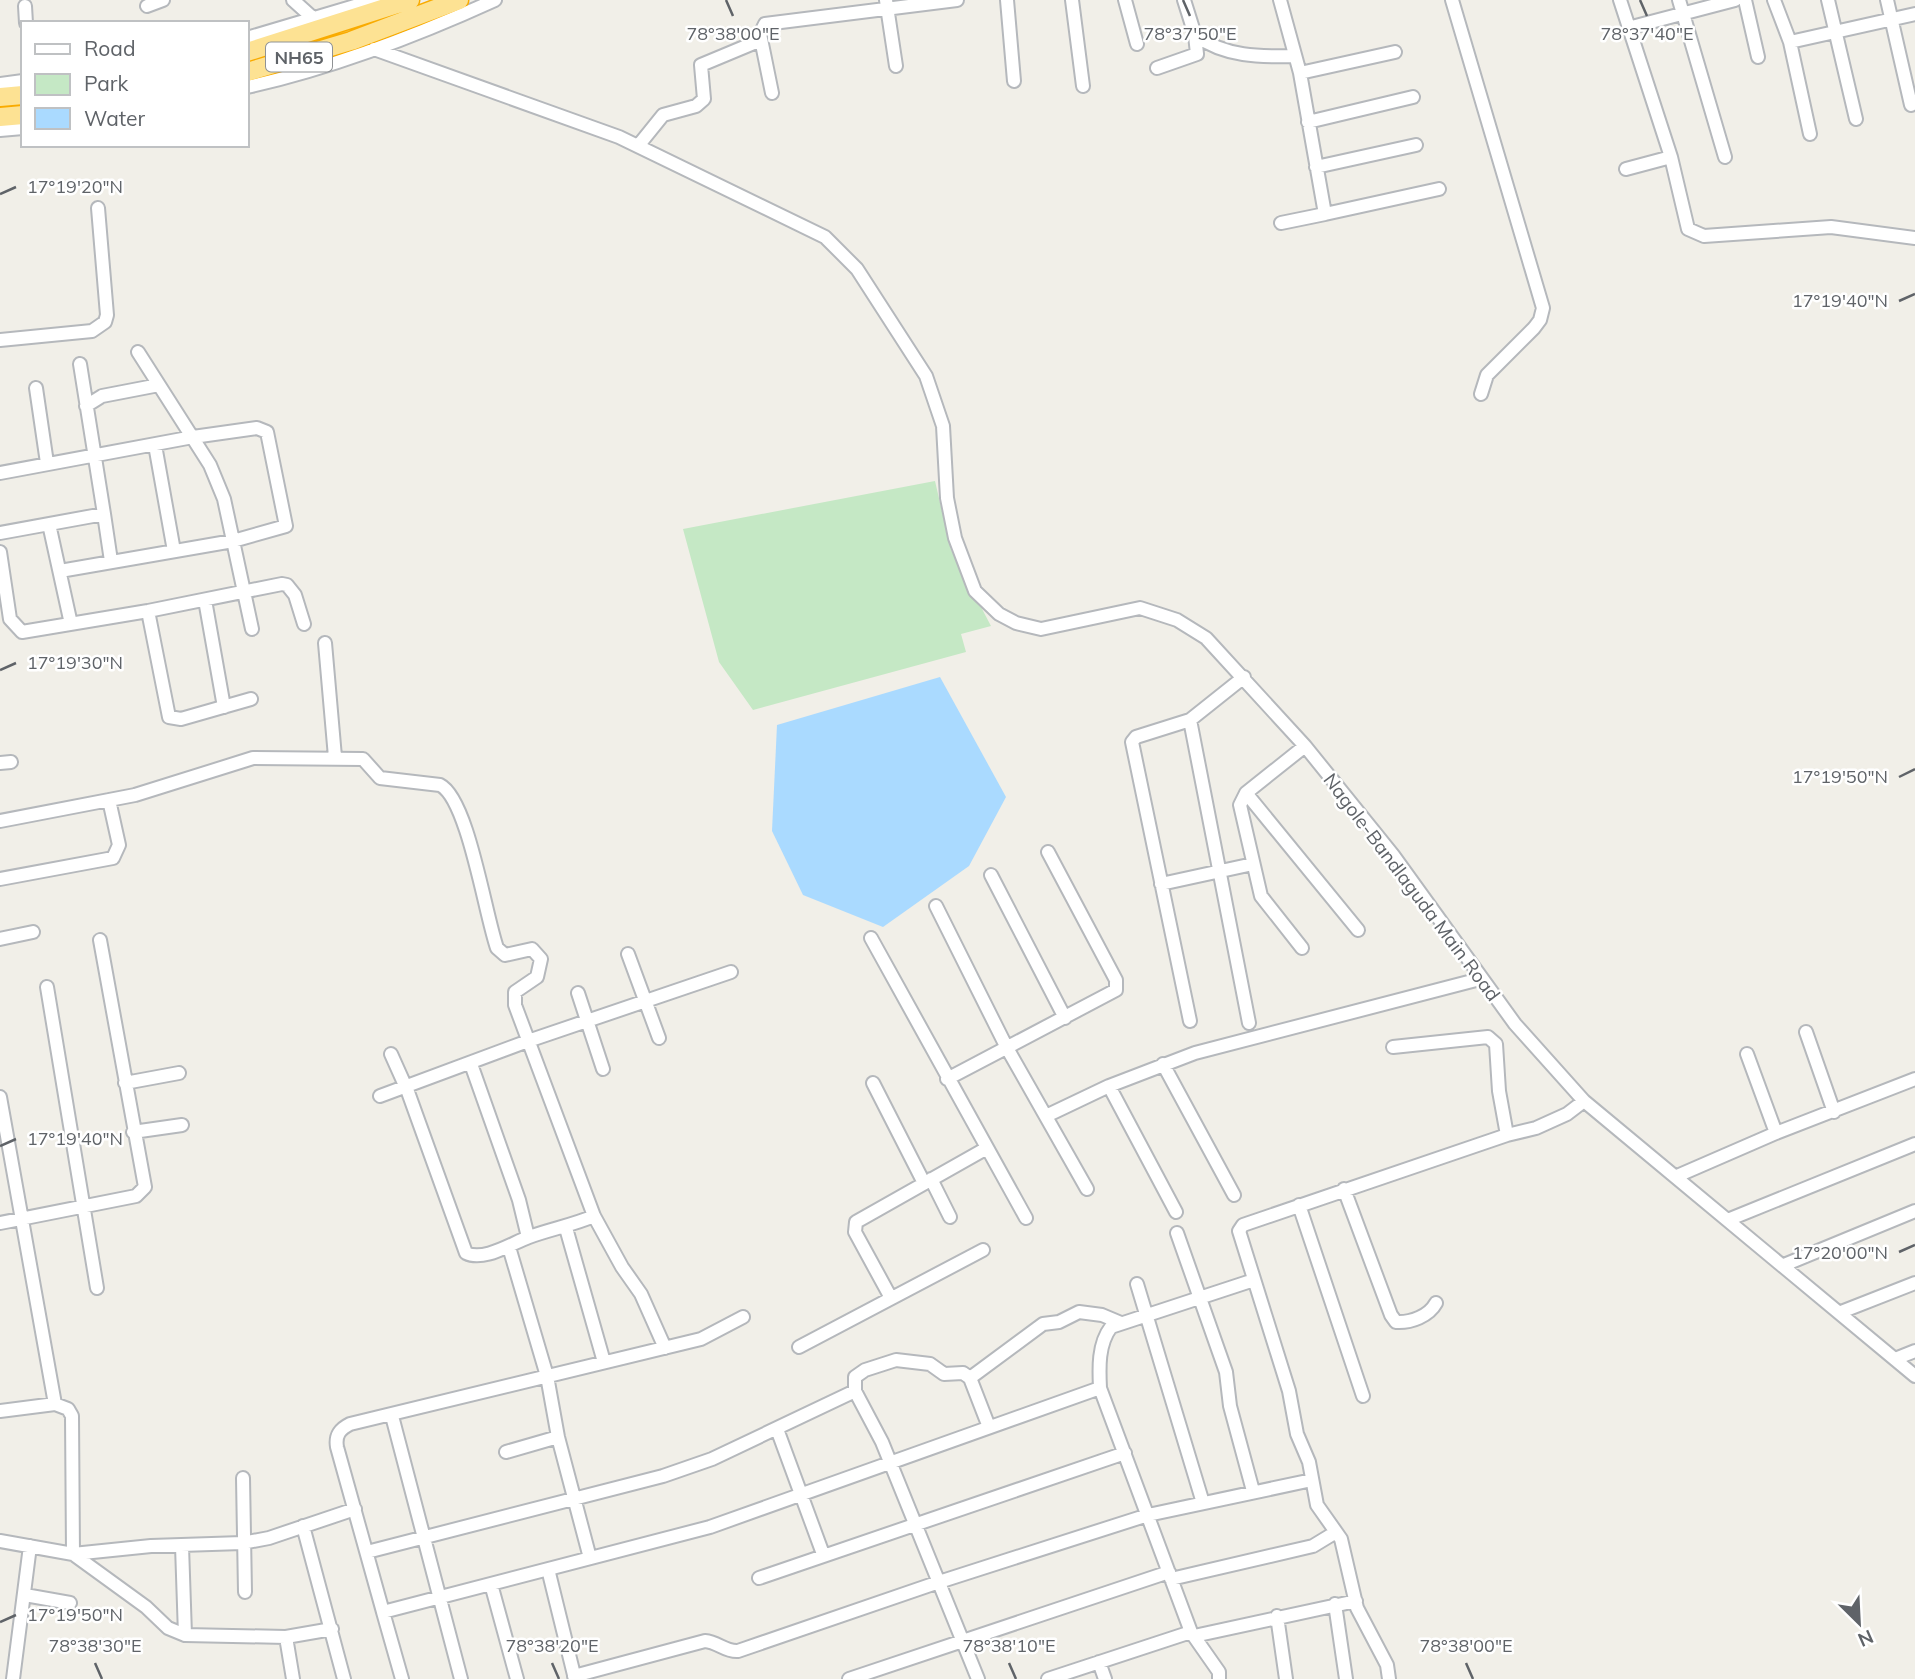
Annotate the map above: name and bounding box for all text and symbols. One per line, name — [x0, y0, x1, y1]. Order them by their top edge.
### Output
legend — [21, 21, 248, 147]
text: 78°38'00"E — [686, 22, 780, 45]
text: 78°37'50"E — [1143, 22, 1237, 45]
text: 78°37'40"E — [1600, 22, 1694, 45]
text: Road — [84, 35, 135, 61]
road number: NH65 — [266, 42, 332, 72]
text: Park — [84, 70, 128, 96]
text: Water — [84, 105, 145, 131]
text: 17°19'20"N — [27, 175, 123, 198]
text: 17°19'40"N — [1792, 289, 1888, 312]
text: 17°19'30"N — [27, 651, 123, 674]
text: 17°19'50"N — [1792, 765, 1888, 788]
street label: Nagole-Bandlaguda Main Road — [1318, 768, 1506, 1006]
text: 17°19'40"N — [27, 1127, 123, 1150]
text: 17°20'00"N — [1792, 1241, 1888, 1264]
north arrow — [1824, 1588, 1894, 1658]
text: 17°19'50"N — [27, 1603, 123, 1626]
text: N — [1854, 1625, 1877, 1652]
text: 78°38'30"E — [48, 1634, 142, 1657]
text: 78°38'20"E — [505, 1634, 599, 1657]
text: 78°38'10"E — [962, 1634, 1056, 1657]
text: 78°38'00"E — [1419, 1634, 1513, 1657]

